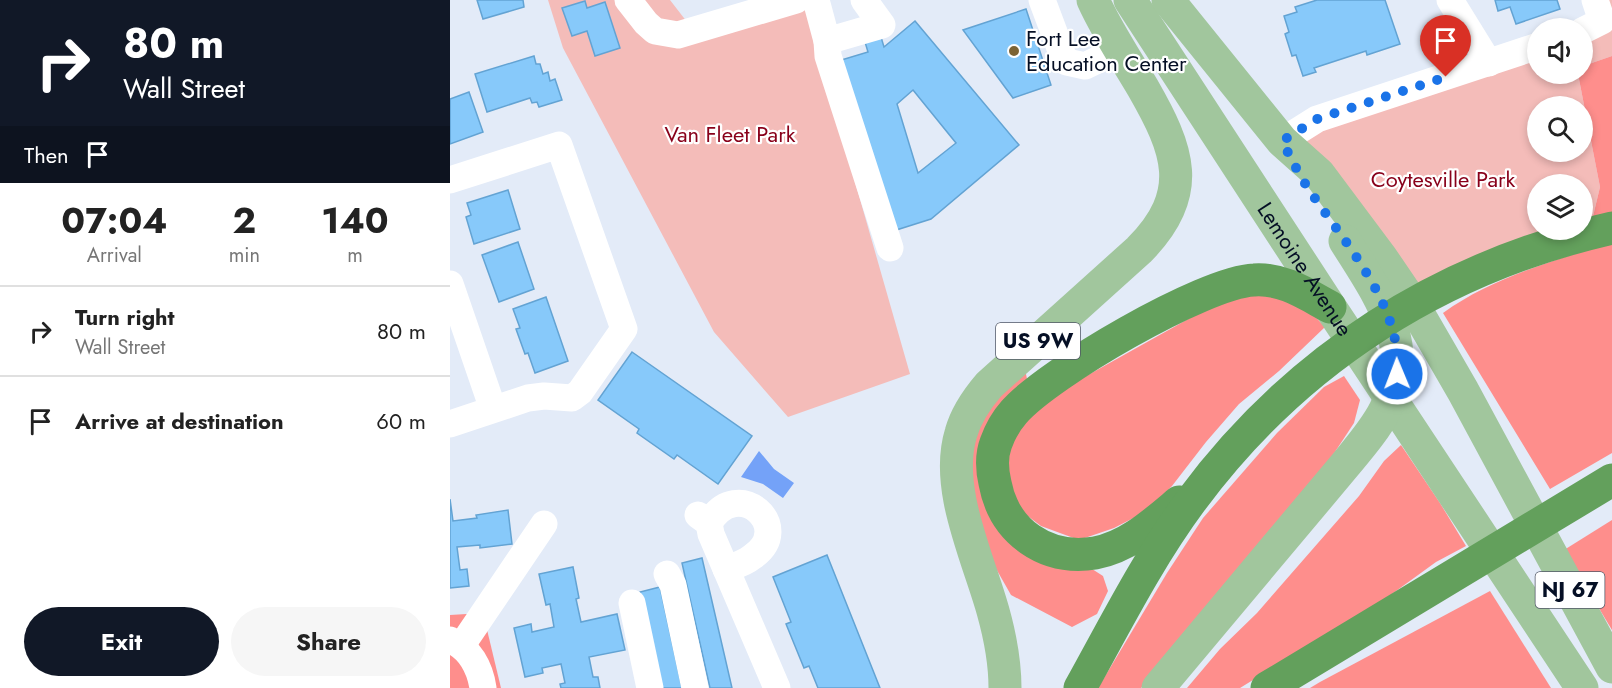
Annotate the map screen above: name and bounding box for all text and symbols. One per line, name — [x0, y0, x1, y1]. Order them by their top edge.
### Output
text: 80 m — [123, 13, 224, 74]
pin — [1420, 15, 1471, 77]
map controls — [1527, 18, 1593, 240]
button: sound — [1527, 18, 1593, 84]
place label: Fort Lee Education Center — [1026, 22, 1187, 79]
icon: right — [24, 24, 102, 102]
icon: arrive — [1429, 24, 1462, 57]
marker: Fort Lee Education Center — [1007, 44, 1021, 58]
text: Wall Street — [123, 69, 245, 108]
button: search — [1527, 96, 1593, 162]
park label: Van Fleet Park — [665, 118, 796, 150]
icon: arrive — [81, 138, 114, 171]
text: Then — [24, 139, 69, 171]
park label: Coytesville Park — [1371, 163, 1516, 195]
button: layers — [1527, 174, 1593, 240]
text: 07:04 — [61, 194, 167, 246]
text: 2 — [233, 194, 256, 246]
text: 140 — [321, 194, 389, 246]
street label: Lemoine Avenue — [1250, 196, 1361, 342]
text: Arrival — [87, 241, 142, 270]
text: min — [229, 241, 260, 270]
text: m — [347, 241, 363, 270]
text: Turn right — [75, 301, 175, 333]
icon: right — [24, 315, 57, 348]
text: 80 m — [377, 315, 426, 347]
road number: US 9W — [996, 323, 1080, 359]
text: Wall Street — [75, 333, 165, 362]
position arrow — [1365, 342, 1429, 406]
icon: arrive — [24, 405, 57, 438]
text: Arrive at destination — [75, 405, 284, 437]
text: 60 m — [376, 405, 426, 437]
road number: NJ 67 — [1536, 572, 1604, 608]
button: Exit — [24, 607, 219, 676]
button: Share — [231, 607, 426, 676]

